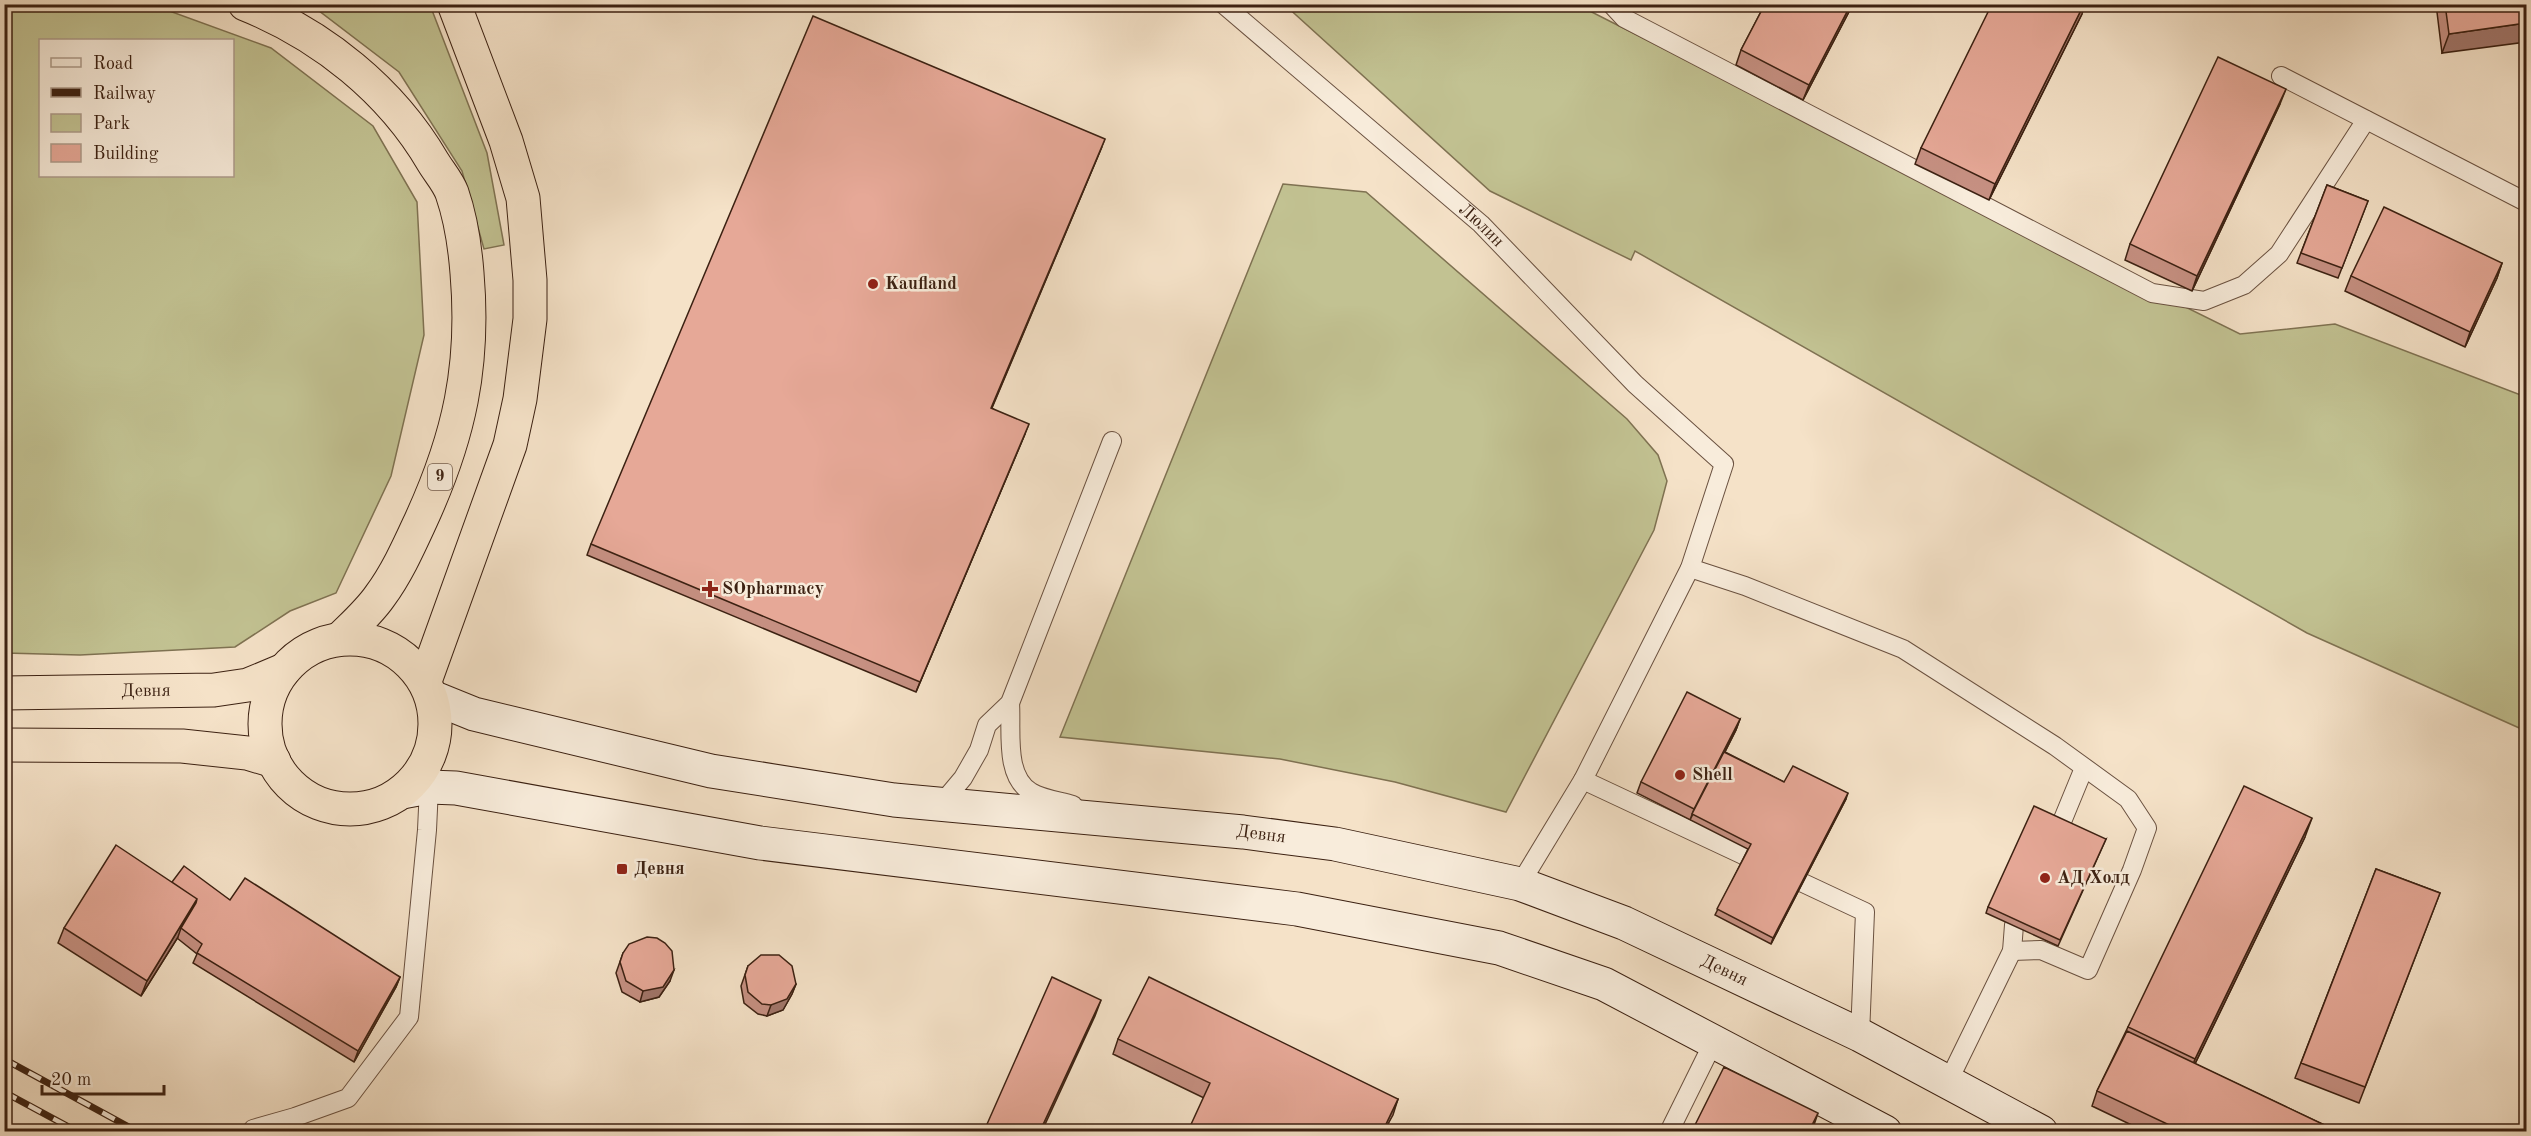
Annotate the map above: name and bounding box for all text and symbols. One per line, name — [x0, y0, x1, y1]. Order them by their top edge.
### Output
legend — [39, 39, 234, 177]
text: Road — [93, 55, 133, 73]
text: Railway — [93, 85, 156, 103]
text: Park — [93, 115, 130, 133]
text: Building — [93, 145, 159, 163]
street label: Люлин — [1455, 200, 1507, 251]
place label: Kaufland — [885, 275, 957, 293]
marker: Kaufland — [866, 277, 880, 291]
road number: 9 — [428, 464, 452, 490]
place label: SOpharmacy — [722, 580, 824, 598]
marker: SOpharmacy — [703, 582, 717, 596]
street label: Девня — [121, 682, 171, 700]
place label: Shell — [1692, 766, 1733, 784]
marker: Shell — [1673, 768, 1687, 782]
street label: Девня — [1235, 822, 1287, 846]
place label: Девня — [634, 860, 685, 878]
marker: Девня — [615, 862, 629, 876]
place label: АД Холд — [2057, 869, 2130, 887]
marker: АД Холд — [2038, 871, 2052, 885]
street label: Девня — [1698, 952, 1751, 989]
scale bar — [42, 1058, 164, 1096]
text: 20 m — [51, 1071, 91, 1089]

